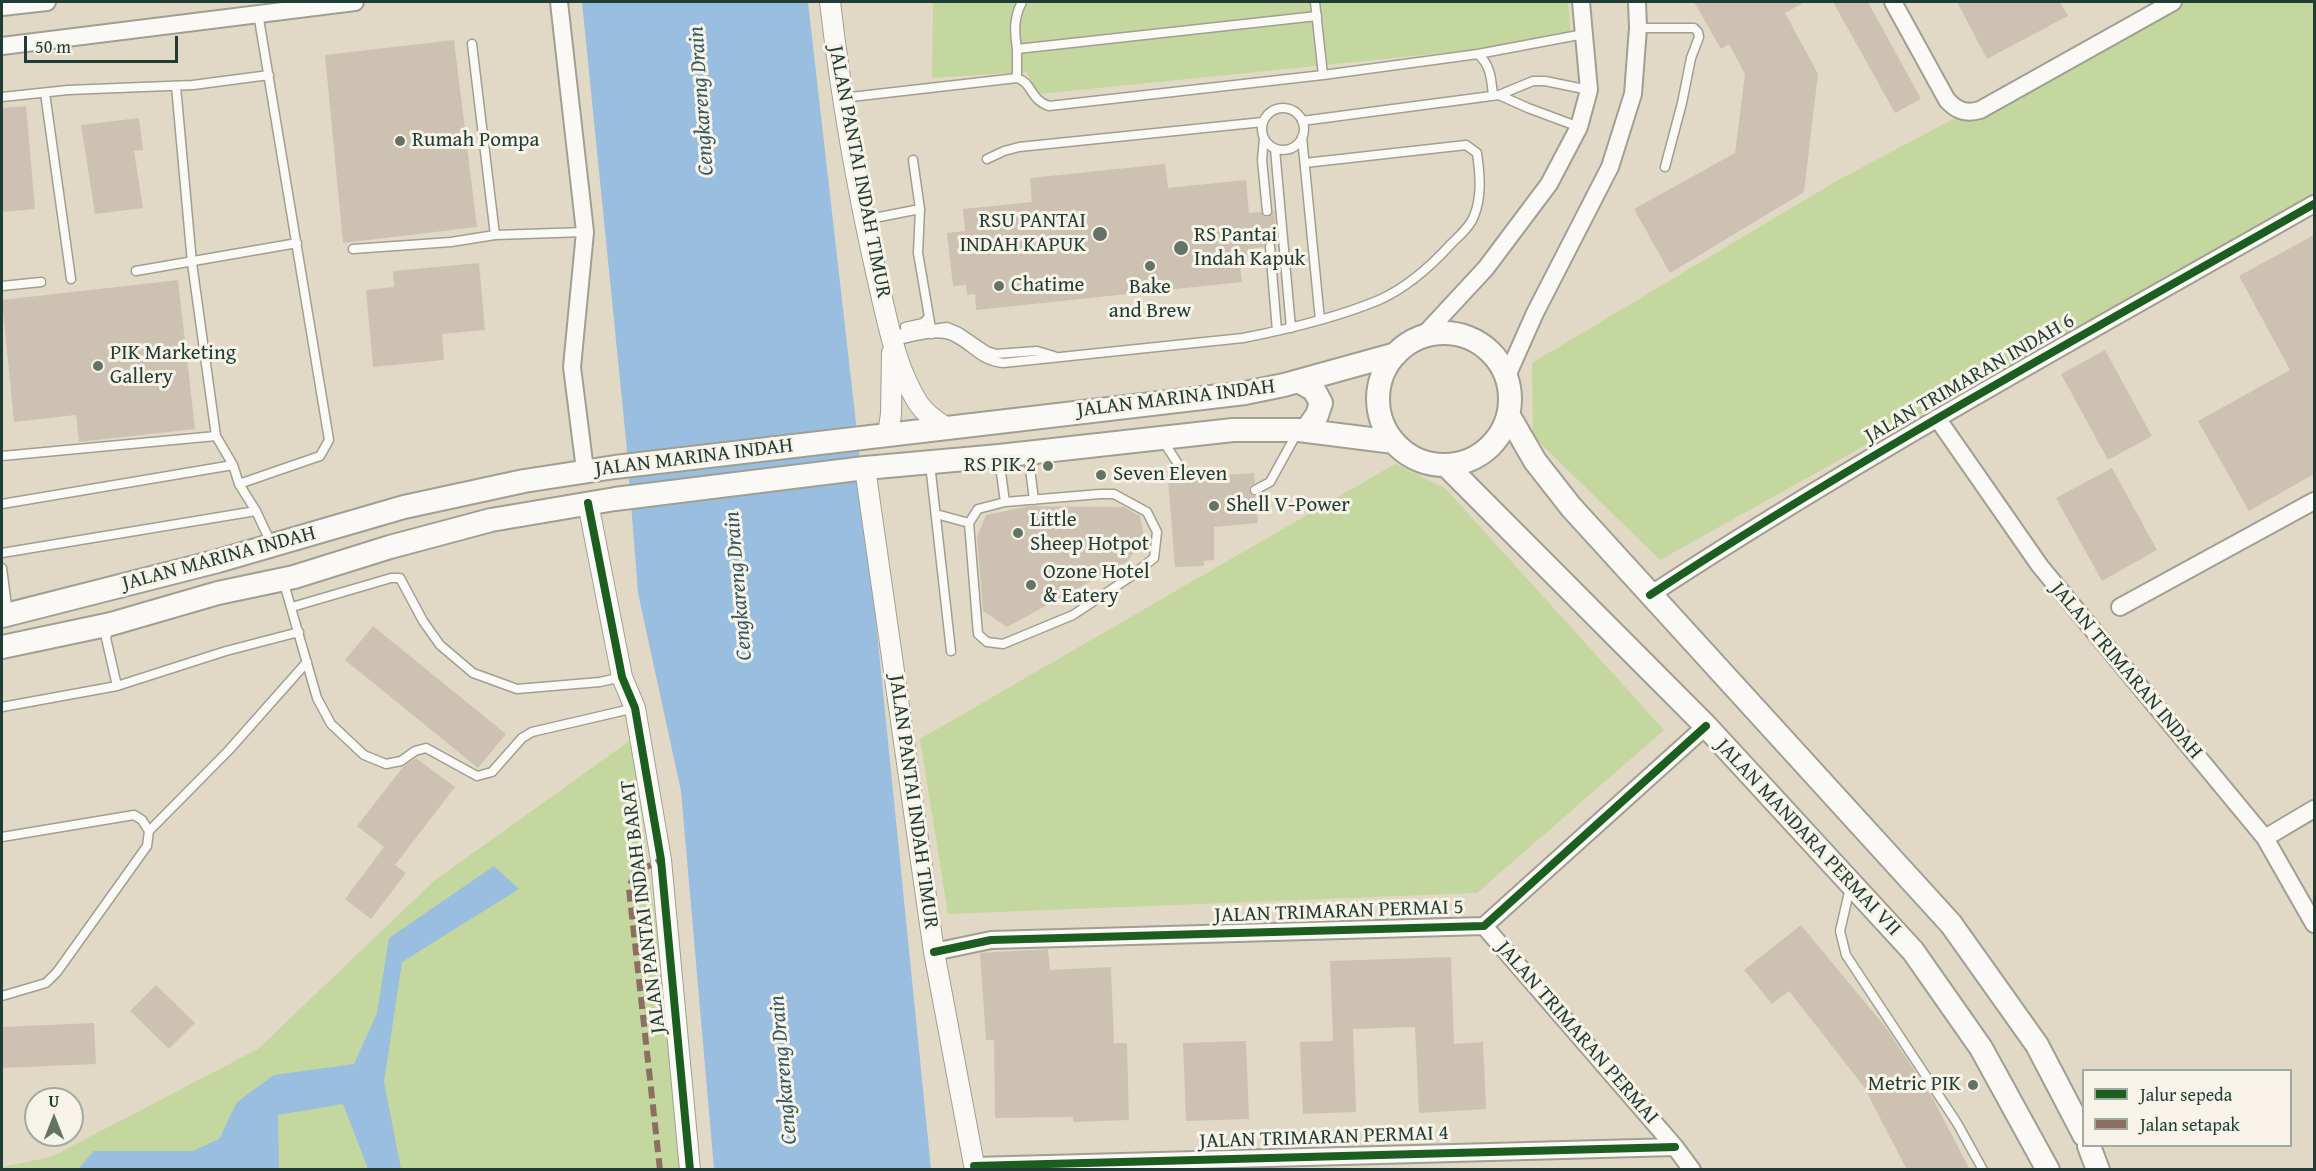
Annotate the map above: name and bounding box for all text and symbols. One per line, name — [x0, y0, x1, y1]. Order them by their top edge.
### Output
scale bar — [27, 24, 182, 62]
water label: Cengkareng Drain — [684, 25, 720, 177]
text: 50 m — [35, 33, 71, 60]
street label: JALAN PANTAI INDAH TIMUR — [822, 44, 896, 300]
place label: Rumah Pompa — [412, 128, 539, 154]
marker: Rumah Pompa — [393, 134, 407, 148]
place label: RSU PANTAI INDAH KAPUK — [960, 209, 1086, 259]
place label: RS Pantai Indah Kapuk — [1194, 223, 1306, 273]
marker: RSU PANTAI INDAH KAPUK — [1091, 225, 1109, 243]
marker: RS Pantai Indah Kapuk — [1172, 239, 1190, 257]
marker: Bake and Brew — [1143, 259, 1157, 273]
place label: Chatime — [1011, 273, 1084, 299]
place label: Bake and Brew — [1109, 275, 1191, 325]
marker: Chatime — [992, 279, 1006, 293]
street label: JALAN TRIMARAN INDAH 6 — [1861, 309, 2079, 449]
place label: PIK Marketing Gallery — [110, 341, 236, 391]
marker: PIK Marketing Gallery — [91, 359, 105, 373]
street label: JALAN MARINA INDAH — [1076, 374, 1276, 424]
street label: JALAN MARINA INDAH — [594, 433, 794, 483]
place label: RS PIK 2 — [964, 453, 1036, 479]
marker: RS PIK 2 — [1041, 459, 1055, 473]
place label: Seven Eleven — [1113, 462, 1227, 488]
marker: Seven Eleven — [1094, 468, 1108, 482]
place label: Shell V-Power — [1226, 493, 1350, 519]
marker: Shell V-Power — [1207, 499, 1221, 513]
place label: Little Sheep Hotpot — [1030, 508, 1149, 558]
water label: Cengkareng Drain — [719, 510, 759, 662]
street label: JALAN MARINA INDAH — [119, 521, 319, 597]
marker: Little Sheep Hotpot — [1011, 526, 1025, 540]
place label: Ozone Hotel & Eatery — [1043, 560, 1150, 610]
street label: JALAN TRIMARAN INDAH — [2045, 577, 2207, 765]
marker: Ozone Hotel & Eatery — [1024, 578, 1038, 592]
street label: JALAN PANTAI INDAH TIMUR — [883, 673, 943, 931]
street label: JALAN MANDARA PERMAI VII — [1710, 734, 1906, 942]
street label: JALAN PANTAI INDAH BARAT — [616, 779, 672, 1035]
street label: JALAN TRIMARAN PERMAI 5 — [1214, 895, 1464, 929]
street label: JALAN TRIMARAN PERMAI — [1491, 936, 1663, 1130]
water label: Cengkareng Drain — [764, 994, 804, 1146]
legend — [2082, 1069, 2292, 1147]
place label: Metric PIK — [1868, 1072, 1961, 1098]
marker: Metric PIK — [1966, 1078, 1980, 1092]
text: Jalur sepeda — [2140, 1081, 2232, 1108]
north arrow — [24, 1087, 84, 1147]
text: U — [49, 1089, 59, 1113]
text: Jalan setapak — [2140, 1111, 2240, 1138]
street label: JALAN TRIMARAN PERMAI 4 — [1199, 1121, 1449, 1155]

